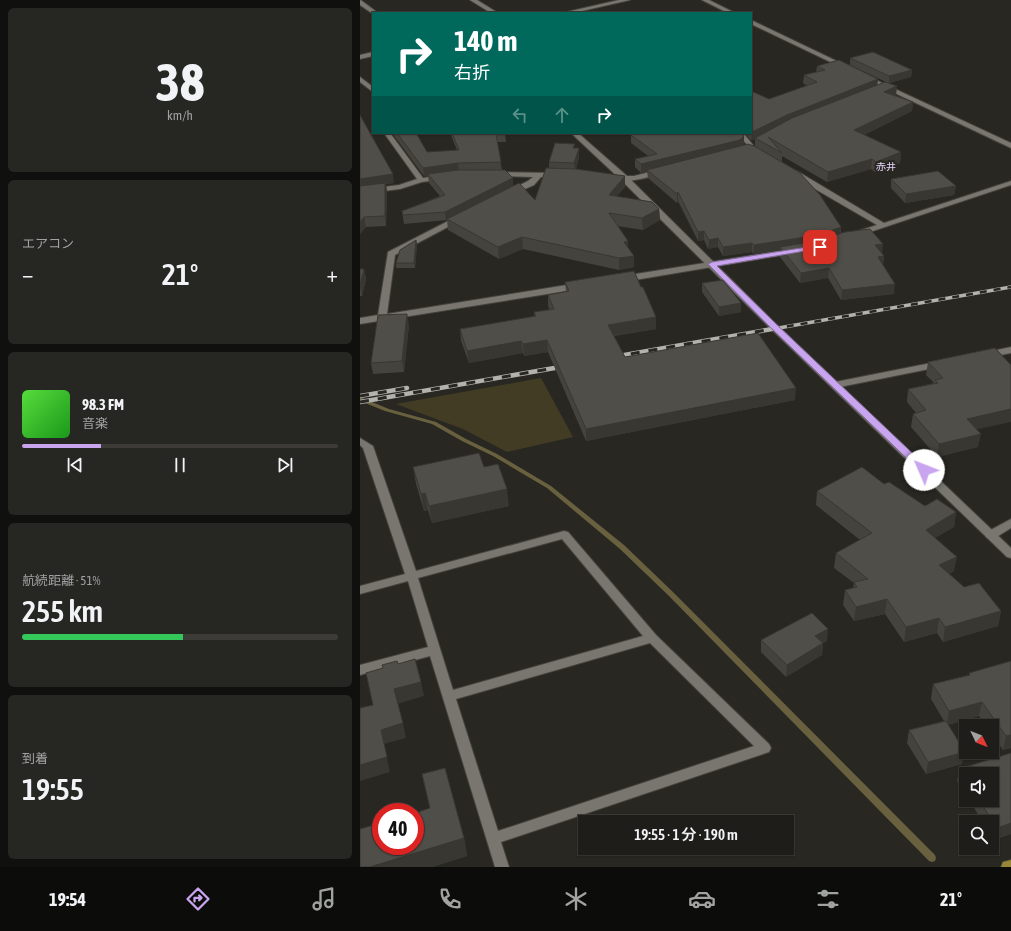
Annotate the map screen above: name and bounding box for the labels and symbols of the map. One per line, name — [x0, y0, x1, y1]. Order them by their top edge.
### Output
district label: 赤井 — [876, 161, 896, 172]
pin — [803, 230, 837, 264]
position arrow — [903, 449, 945, 491]
north arrow — [959, 719, 999, 759]
speed limit sign: 40 — [372, 803, 424, 855]

